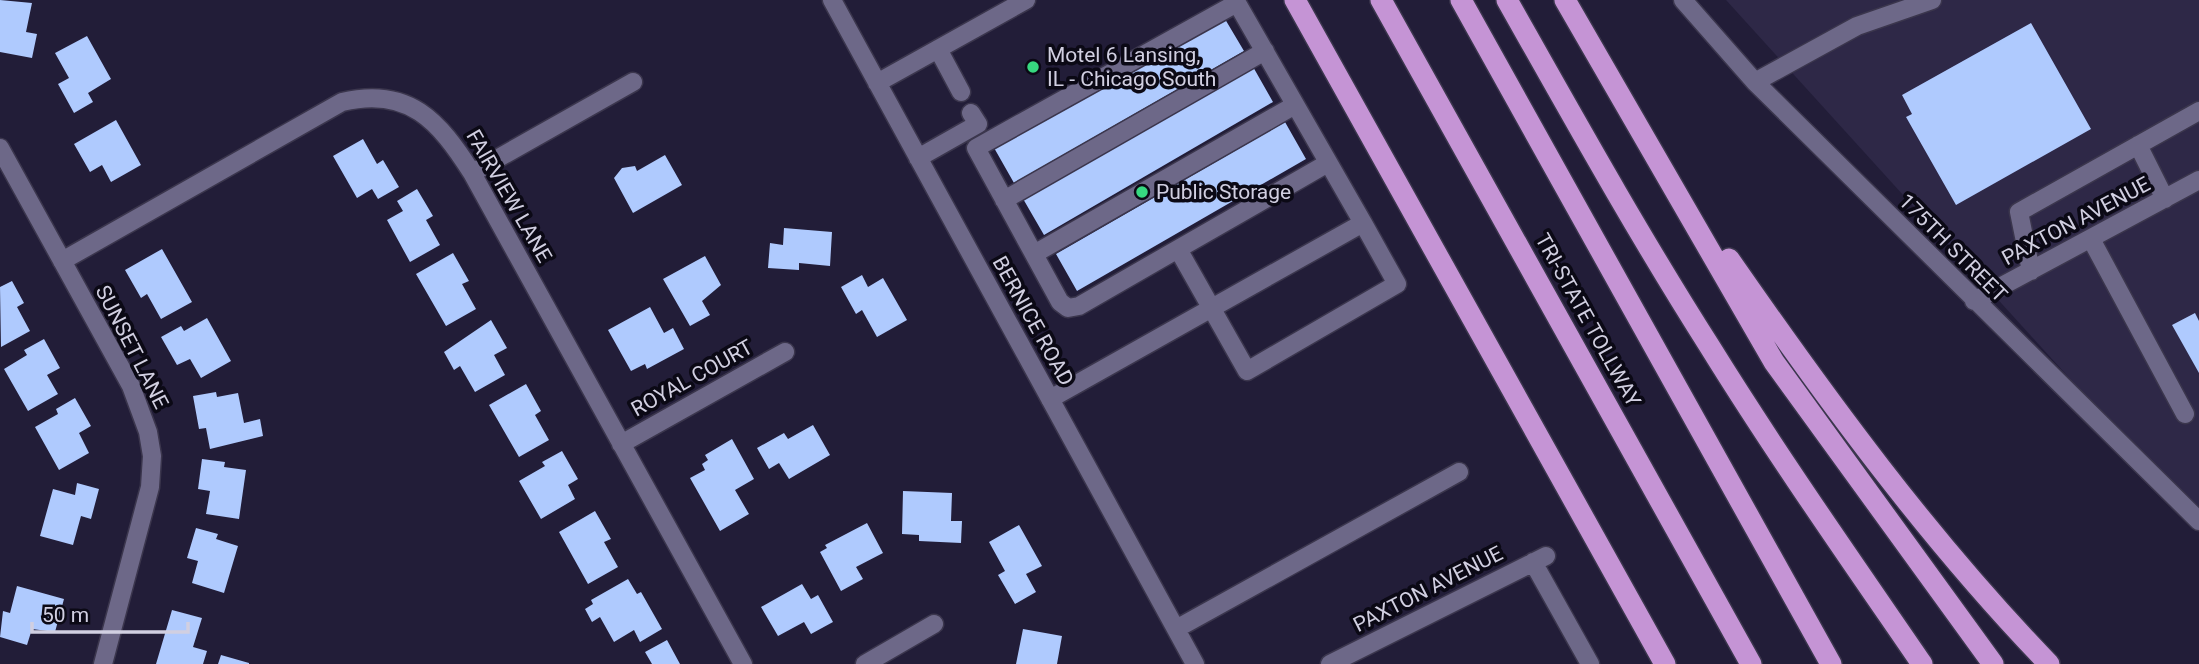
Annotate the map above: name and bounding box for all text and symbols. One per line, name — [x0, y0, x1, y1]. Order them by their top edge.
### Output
place label: Motel 6 Lansing, IL - Chicago South — [1047, 43, 1216, 91]
marker: Motel 6 Lansing, IL - Chicago South — [1025, 59, 1041, 75]
street label: FAIRVIEW LANE — [461, 125, 557, 267]
street label: PAXTON AVENUE — [1998, 172, 2154, 270]
place label: Public Storage — [1156, 180, 1291, 204]
marker: Public Storage — [1134, 184, 1150, 200]
street label: 175TH STREET — [1894, 189, 2012, 307]
street label: TRI-STATE TOLLWAY — [1530, 229, 1646, 411]
street label: BERNICE ROAD — [988, 252, 1078, 390]
street label: SUNSET LANE — [91, 281, 173, 413]
street label: ROYAL COURT — [627, 335, 757, 421]
street label: PAXTON AVENUE — [1349, 541, 1507, 637]
scale bar — [32, 590, 187, 634]
text: 50 m — [42, 603, 89, 627]

